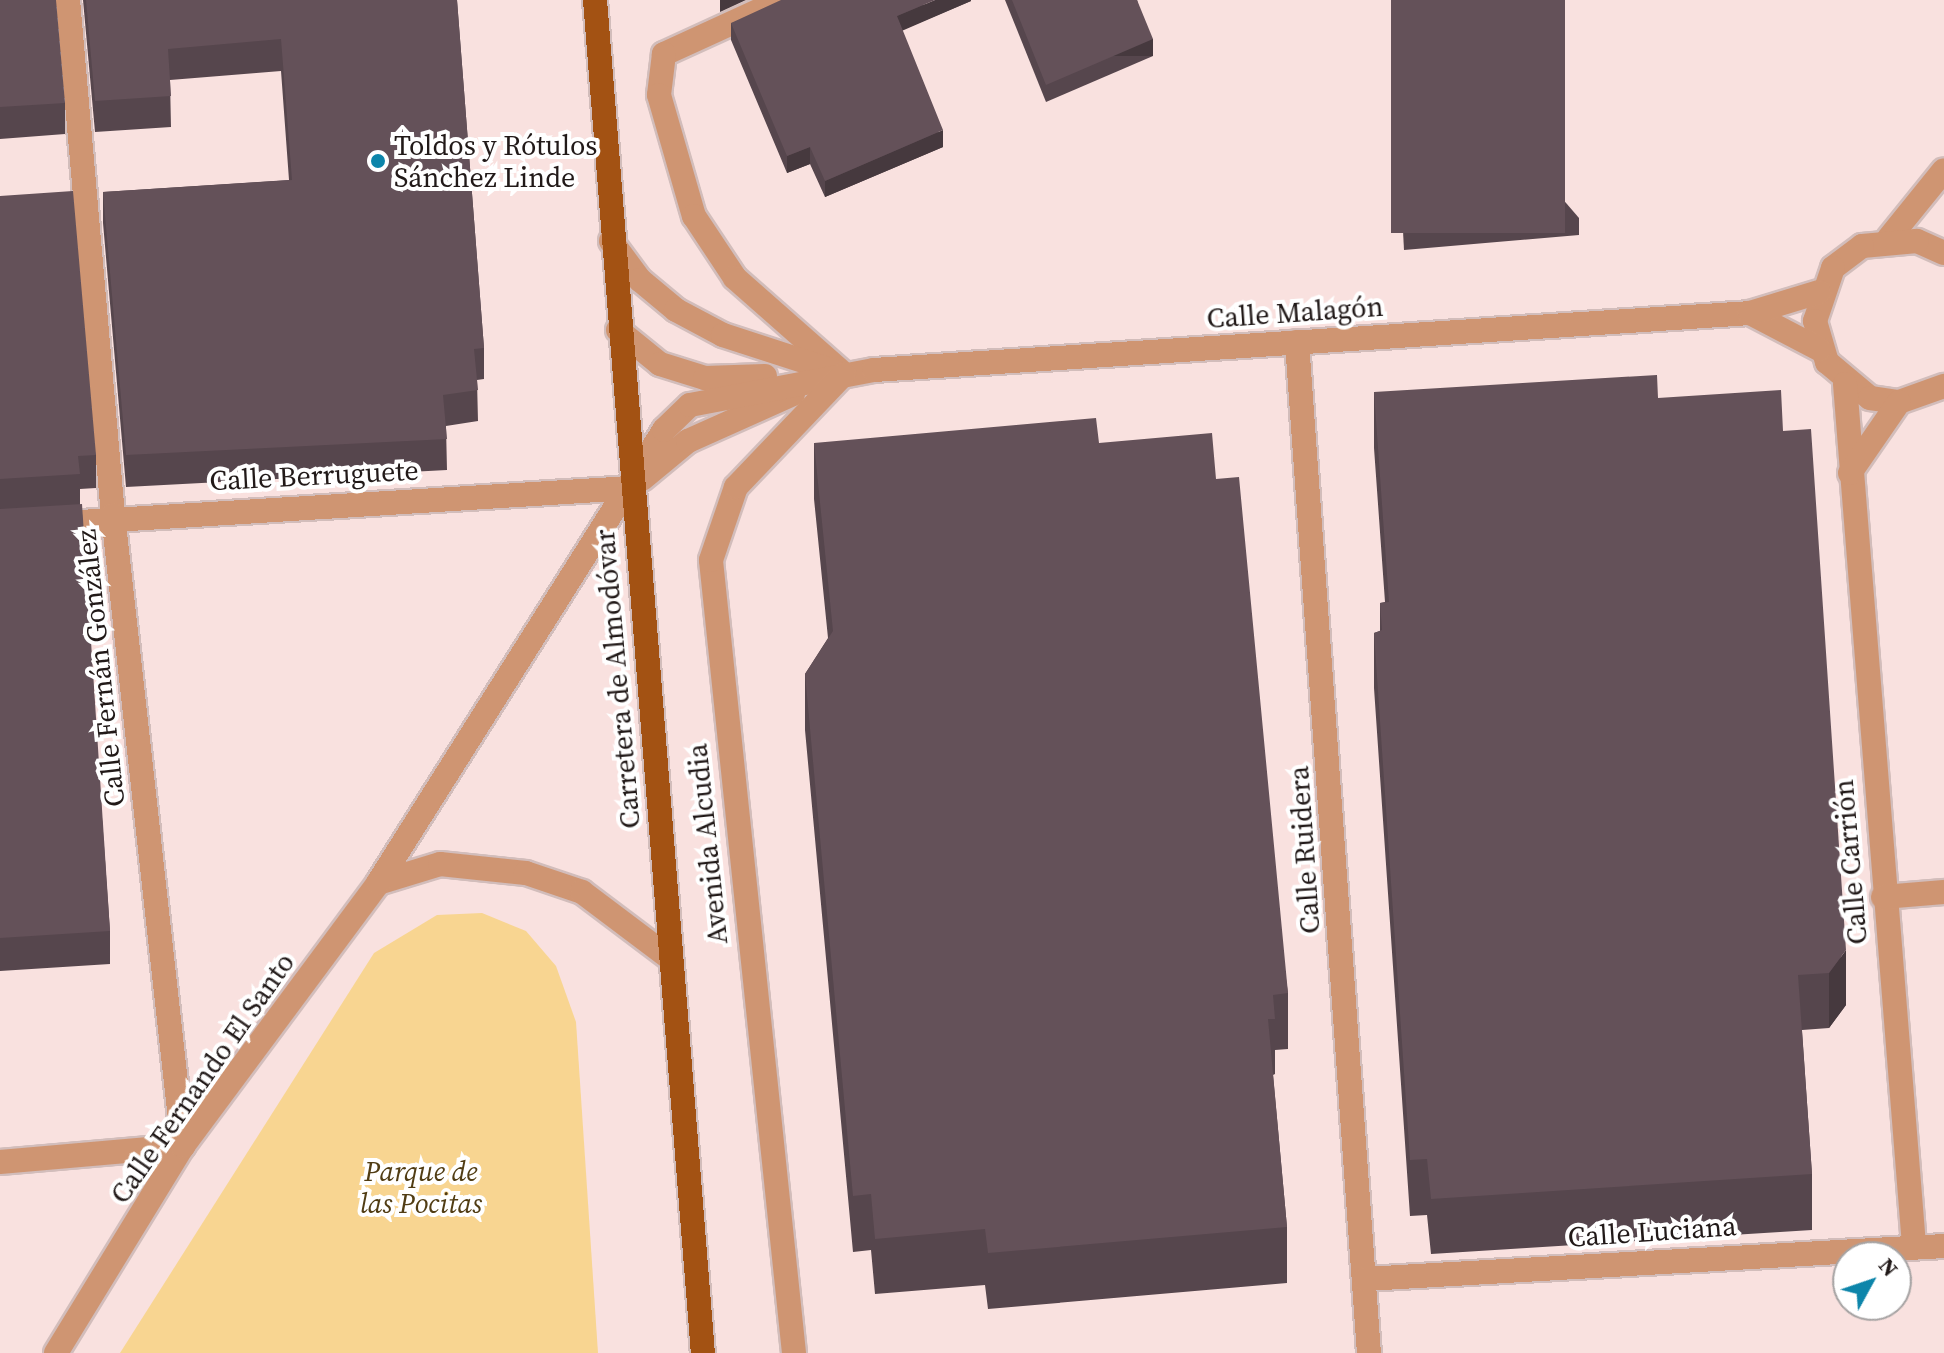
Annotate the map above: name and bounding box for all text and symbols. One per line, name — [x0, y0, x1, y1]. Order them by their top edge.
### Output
place label: Toldos y Rótulos Sánchez Linde — [394, 128, 598, 194]
marker: Toldos y Rótulos Sánchez Linde — [369, 152, 387, 170]
street label: Calle Malagón — [1206, 289, 1384, 335]
street label: Calle Berruguete — [209, 453, 419, 497]
street label: Calle Fernán González — [69, 527, 131, 809]
street label: Carretera de Almodóvar — [587, 528, 647, 830]
street label: Avenida Alcudia — [680, 742, 734, 946]
street label: Calle Ruidera — [1281, 765, 1327, 935]
street label: Calle Carrión — [1826, 778, 1874, 946]
street label: Calle Fernando El Santo — [103, 946, 301, 1210]
park label: Parque de las Pocitas — [360, 1154, 482, 1220]
street label: Calle Luciana — [1567, 1208, 1737, 1254]
north arrow — [1832, 1241, 1912, 1321]
text: N — [1872, 1251, 1905, 1283]

